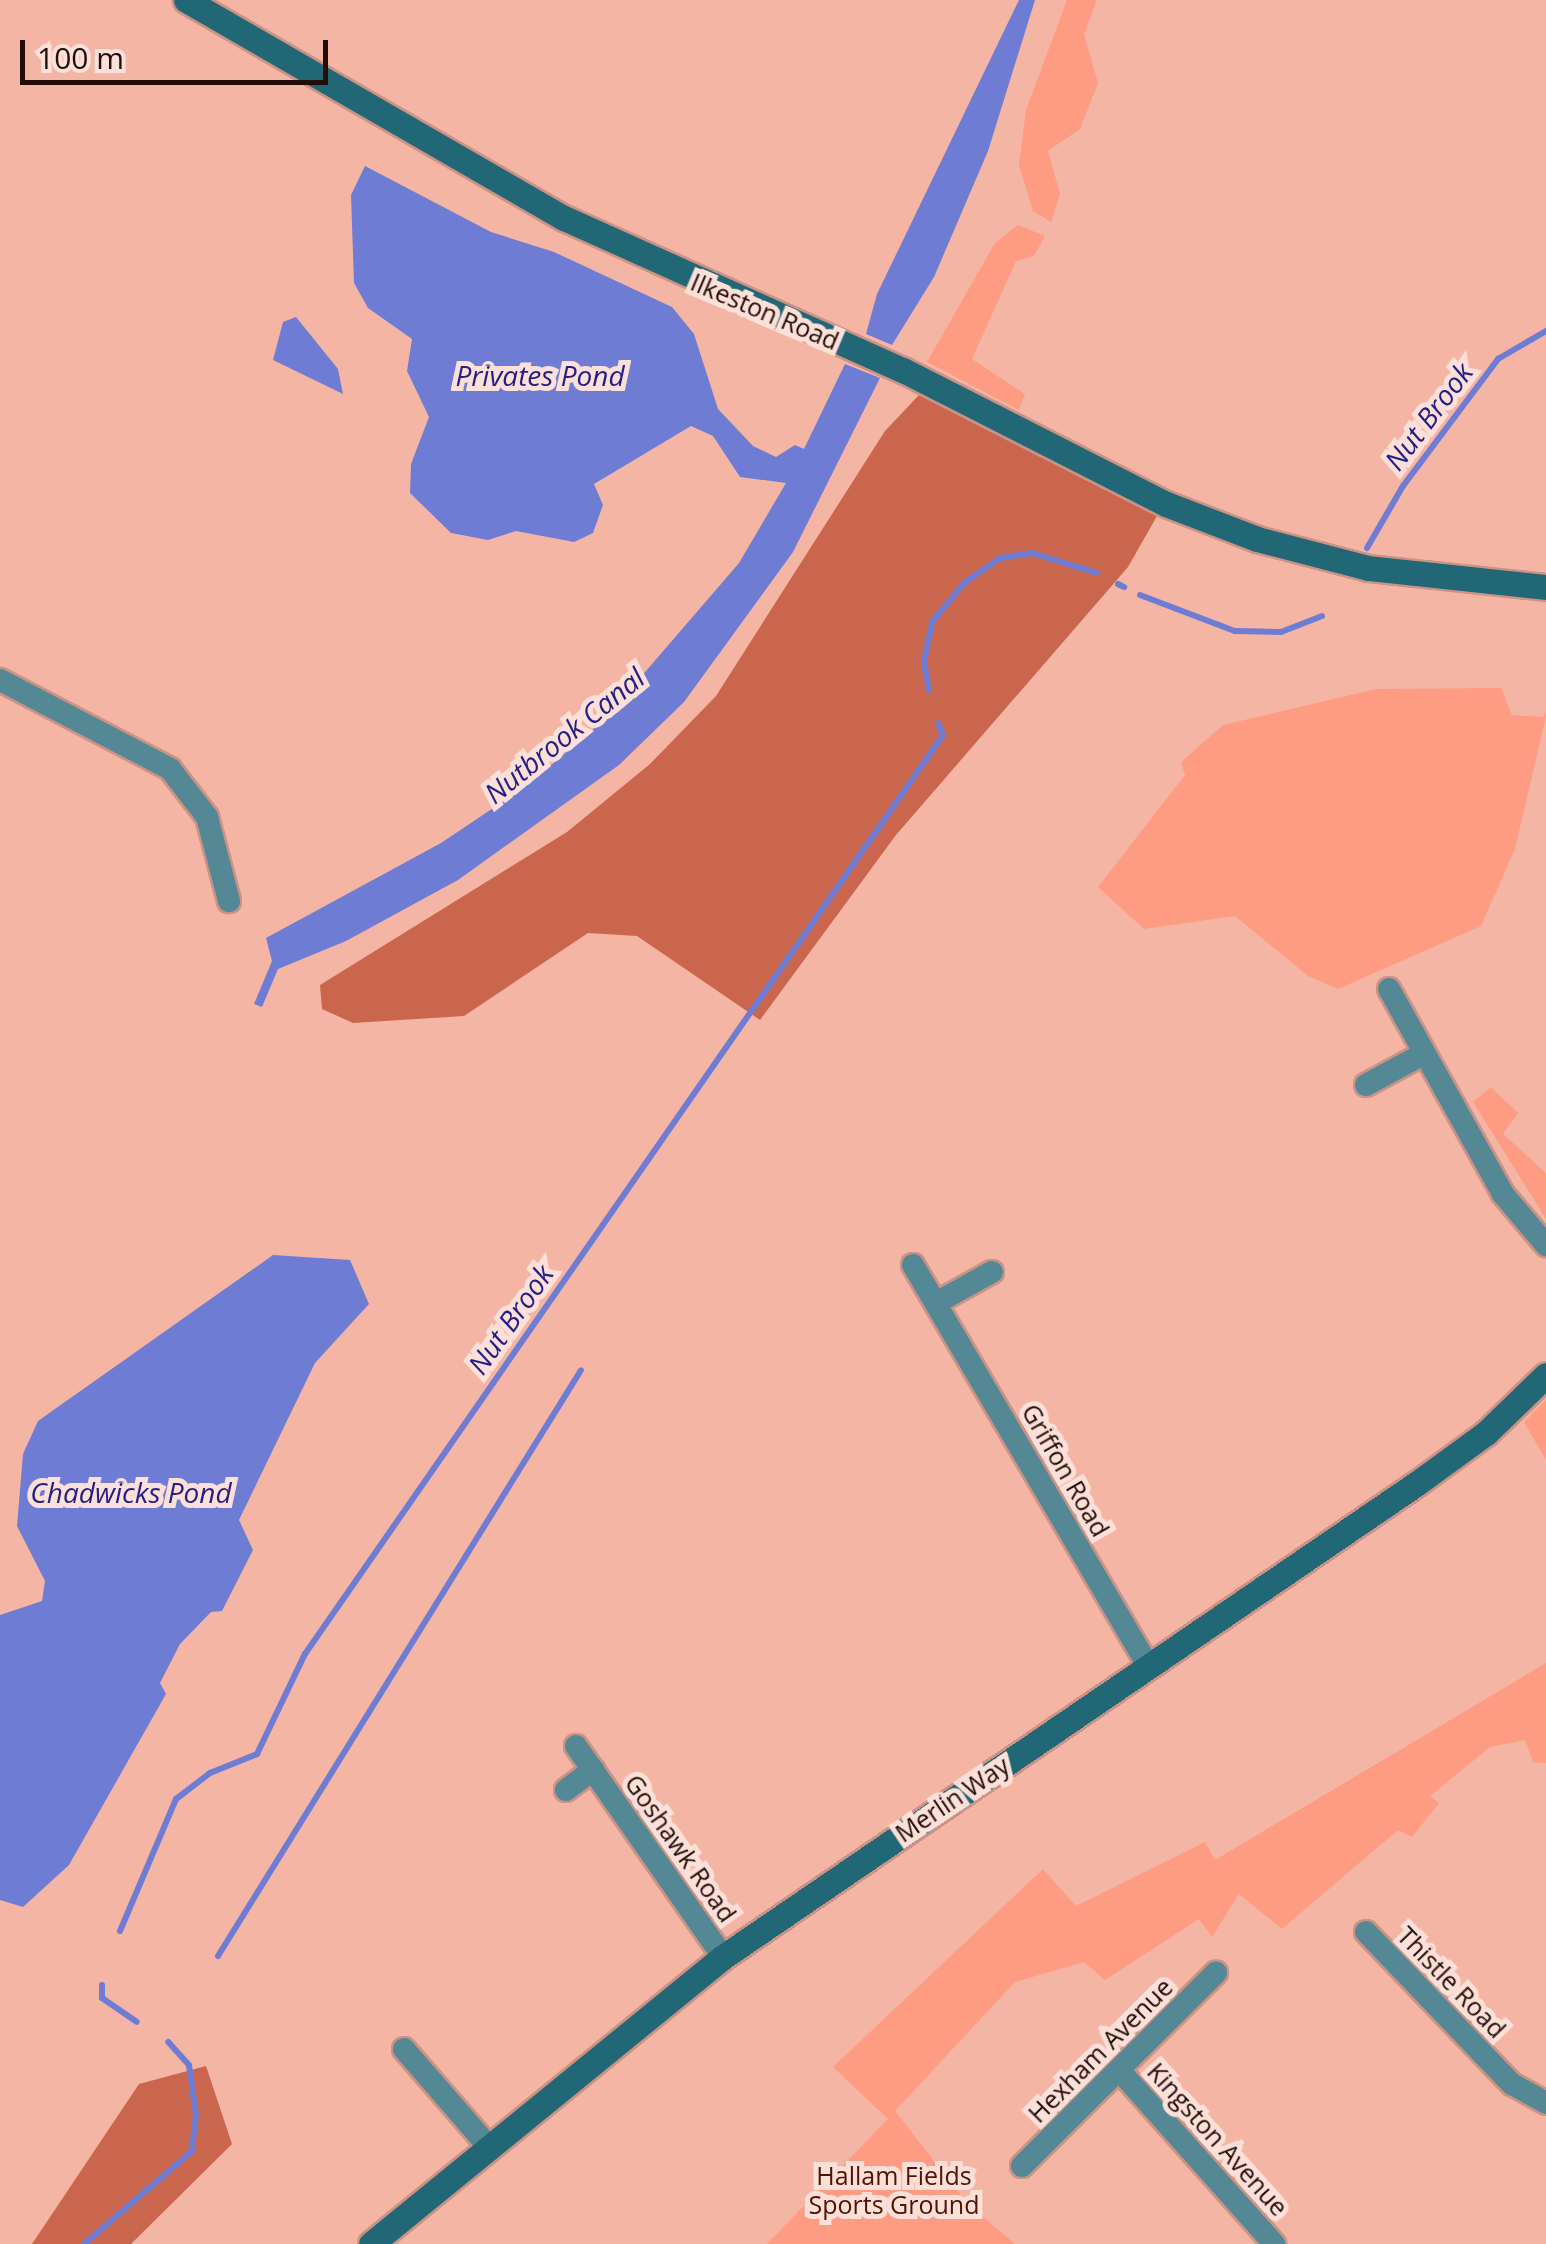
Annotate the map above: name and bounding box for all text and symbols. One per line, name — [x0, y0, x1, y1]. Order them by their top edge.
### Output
scale bar — [25, 20, 332, 82]
text: 100 m — [37, 37, 124, 78]
street label: Ilkeston Road — [687, 266, 843, 356]
water label: Nut Brook — [1377, 356, 1479, 476]
water label: Privates Pond — [455, 358, 625, 392]
water label: Nutbrook Canal — [477, 660, 651, 810]
water label: Nut Brook — [460, 1258, 560, 1380]
street label: Griffon Road — [1016, 1398, 1116, 1542]
water label: Chadwicks Pond — [30, 1475, 232, 1509]
street label: Merlin Way — [889, 1750, 1015, 1848]
street label: Goshawk Road — [619, 1769, 743, 1927]
street label: Thistle Road — [1392, 1920, 1512, 2044]
street label: Hexham Avenue — [1022, 1972, 1178, 2128]
street label: Kingston Avenue — [1142, 2056, 1294, 2222]
park label: Hallam Fields Sports Ground — [809, 2161, 979, 2220]

